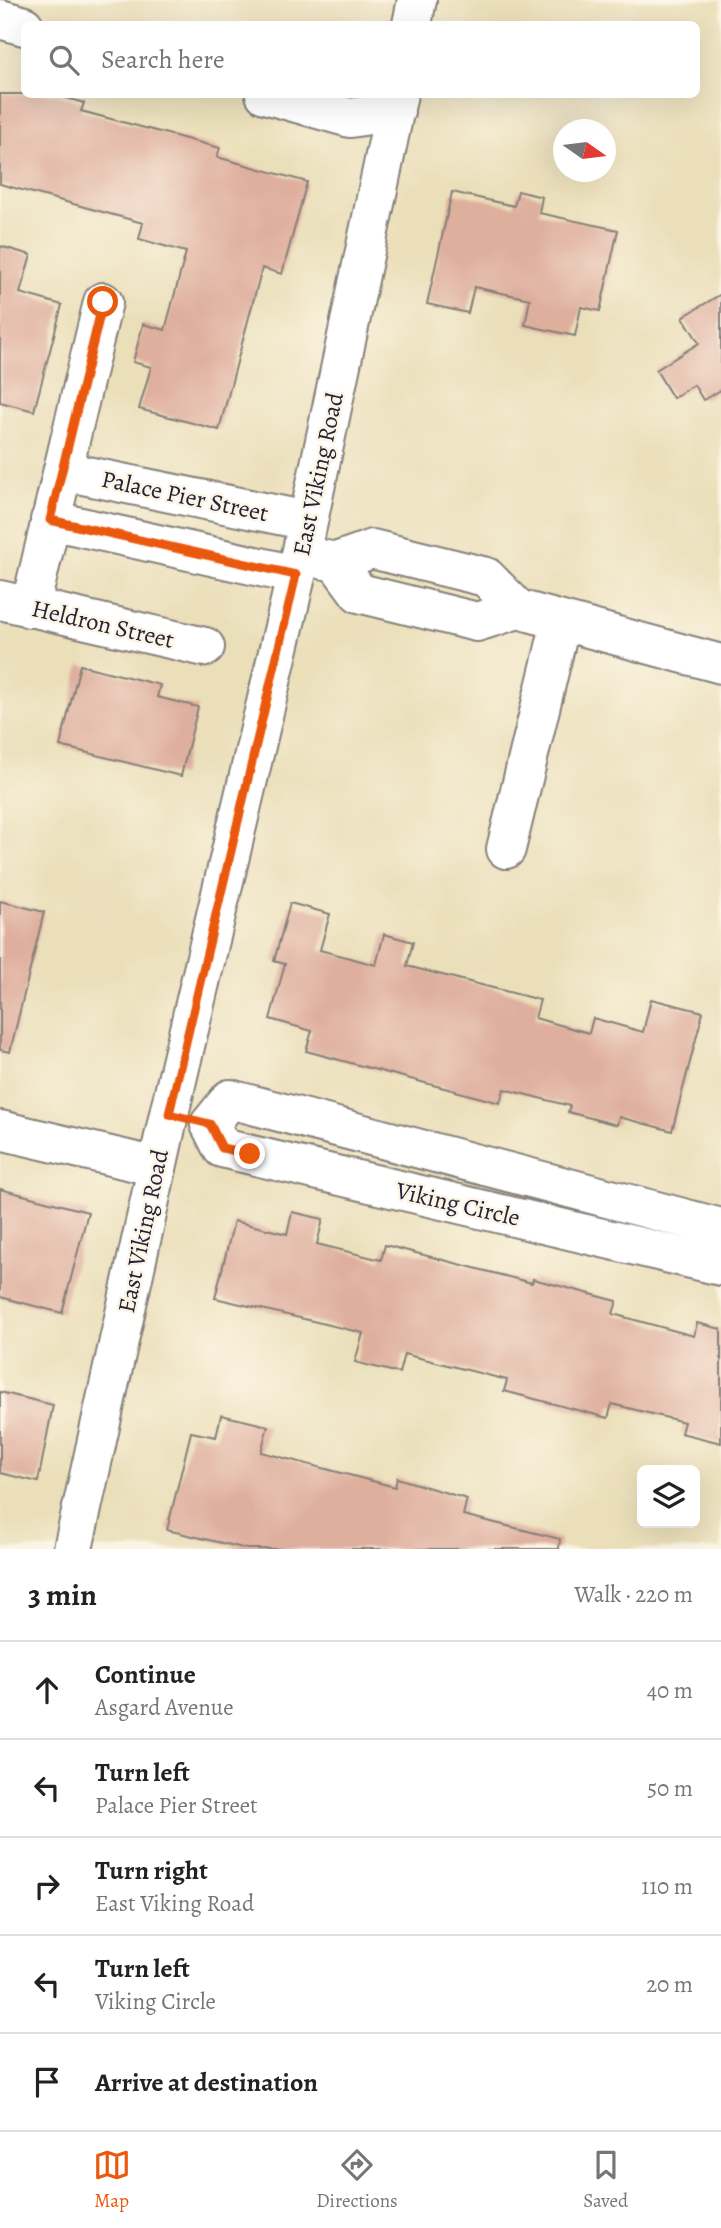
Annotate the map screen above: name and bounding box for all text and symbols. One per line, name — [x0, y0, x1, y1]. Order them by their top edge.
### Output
search box — [21, 21, 700, 98]
icon: search — [45, 41, 83, 79]
text: Search here — [101, 42, 225, 77]
north arrow — [553, 119, 616, 182]
route start — [87, 286, 118, 317]
street label: East Viking Road — [285, 389, 351, 559]
street label: Palace Pier Street — [99, 463, 271, 529]
street label: Heldron Street — [29, 592, 177, 656]
route end — [234, 1138, 265, 1169]
street label: East Viking Road — [110, 1146, 176, 1316]
street label: Viking Circle — [392, 1174, 523, 1234]
map controls — [637, 1465, 700, 1528]
button: layers — [637, 1465, 700, 1528]
text: 3 min — [28, 1575, 97, 1615]
text: Walk · 220 m — [574, 1579, 693, 1610]
text: Continue — [95, 1657, 196, 1692]
icon: ahead — [28, 1671, 66, 1709]
text: 40 m — [647, 1675, 693, 1706]
text: Asgard Avenue — [95, 1692, 234, 1723]
text: Turn left — [95, 1755, 190, 1790]
icon: left — [28, 1769, 66, 1807]
text: 50 m — [647, 1773, 693, 1804]
text: Palace Pier Street — [95, 1790, 258, 1821]
text: Turn right — [95, 1853, 208, 1888]
icon: right — [28, 1867, 66, 1905]
text: 110 m — [641, 1871, 693, 1902]
text: East Viking Road — [95, 1888, 254, 1919]
text: Turn left — [95, 1951, 190, 1986]
icon: left — [28, 1965, 66, 2003]
text: 20 m — [646, 1969, 693, 2000]
text: Viking Circle — [95, 1986, 216, 2017]
icon: arrive — [28, 2063, 66, 2101]
text: Arrive at destination — [95, 2065, 318, 2100]
tab: Map — [93, 2146, 131, 2214]
tab: Directions — [316, 2146, 398, 2214]
tab: Saved — [583, 2146, 628, 2214]

